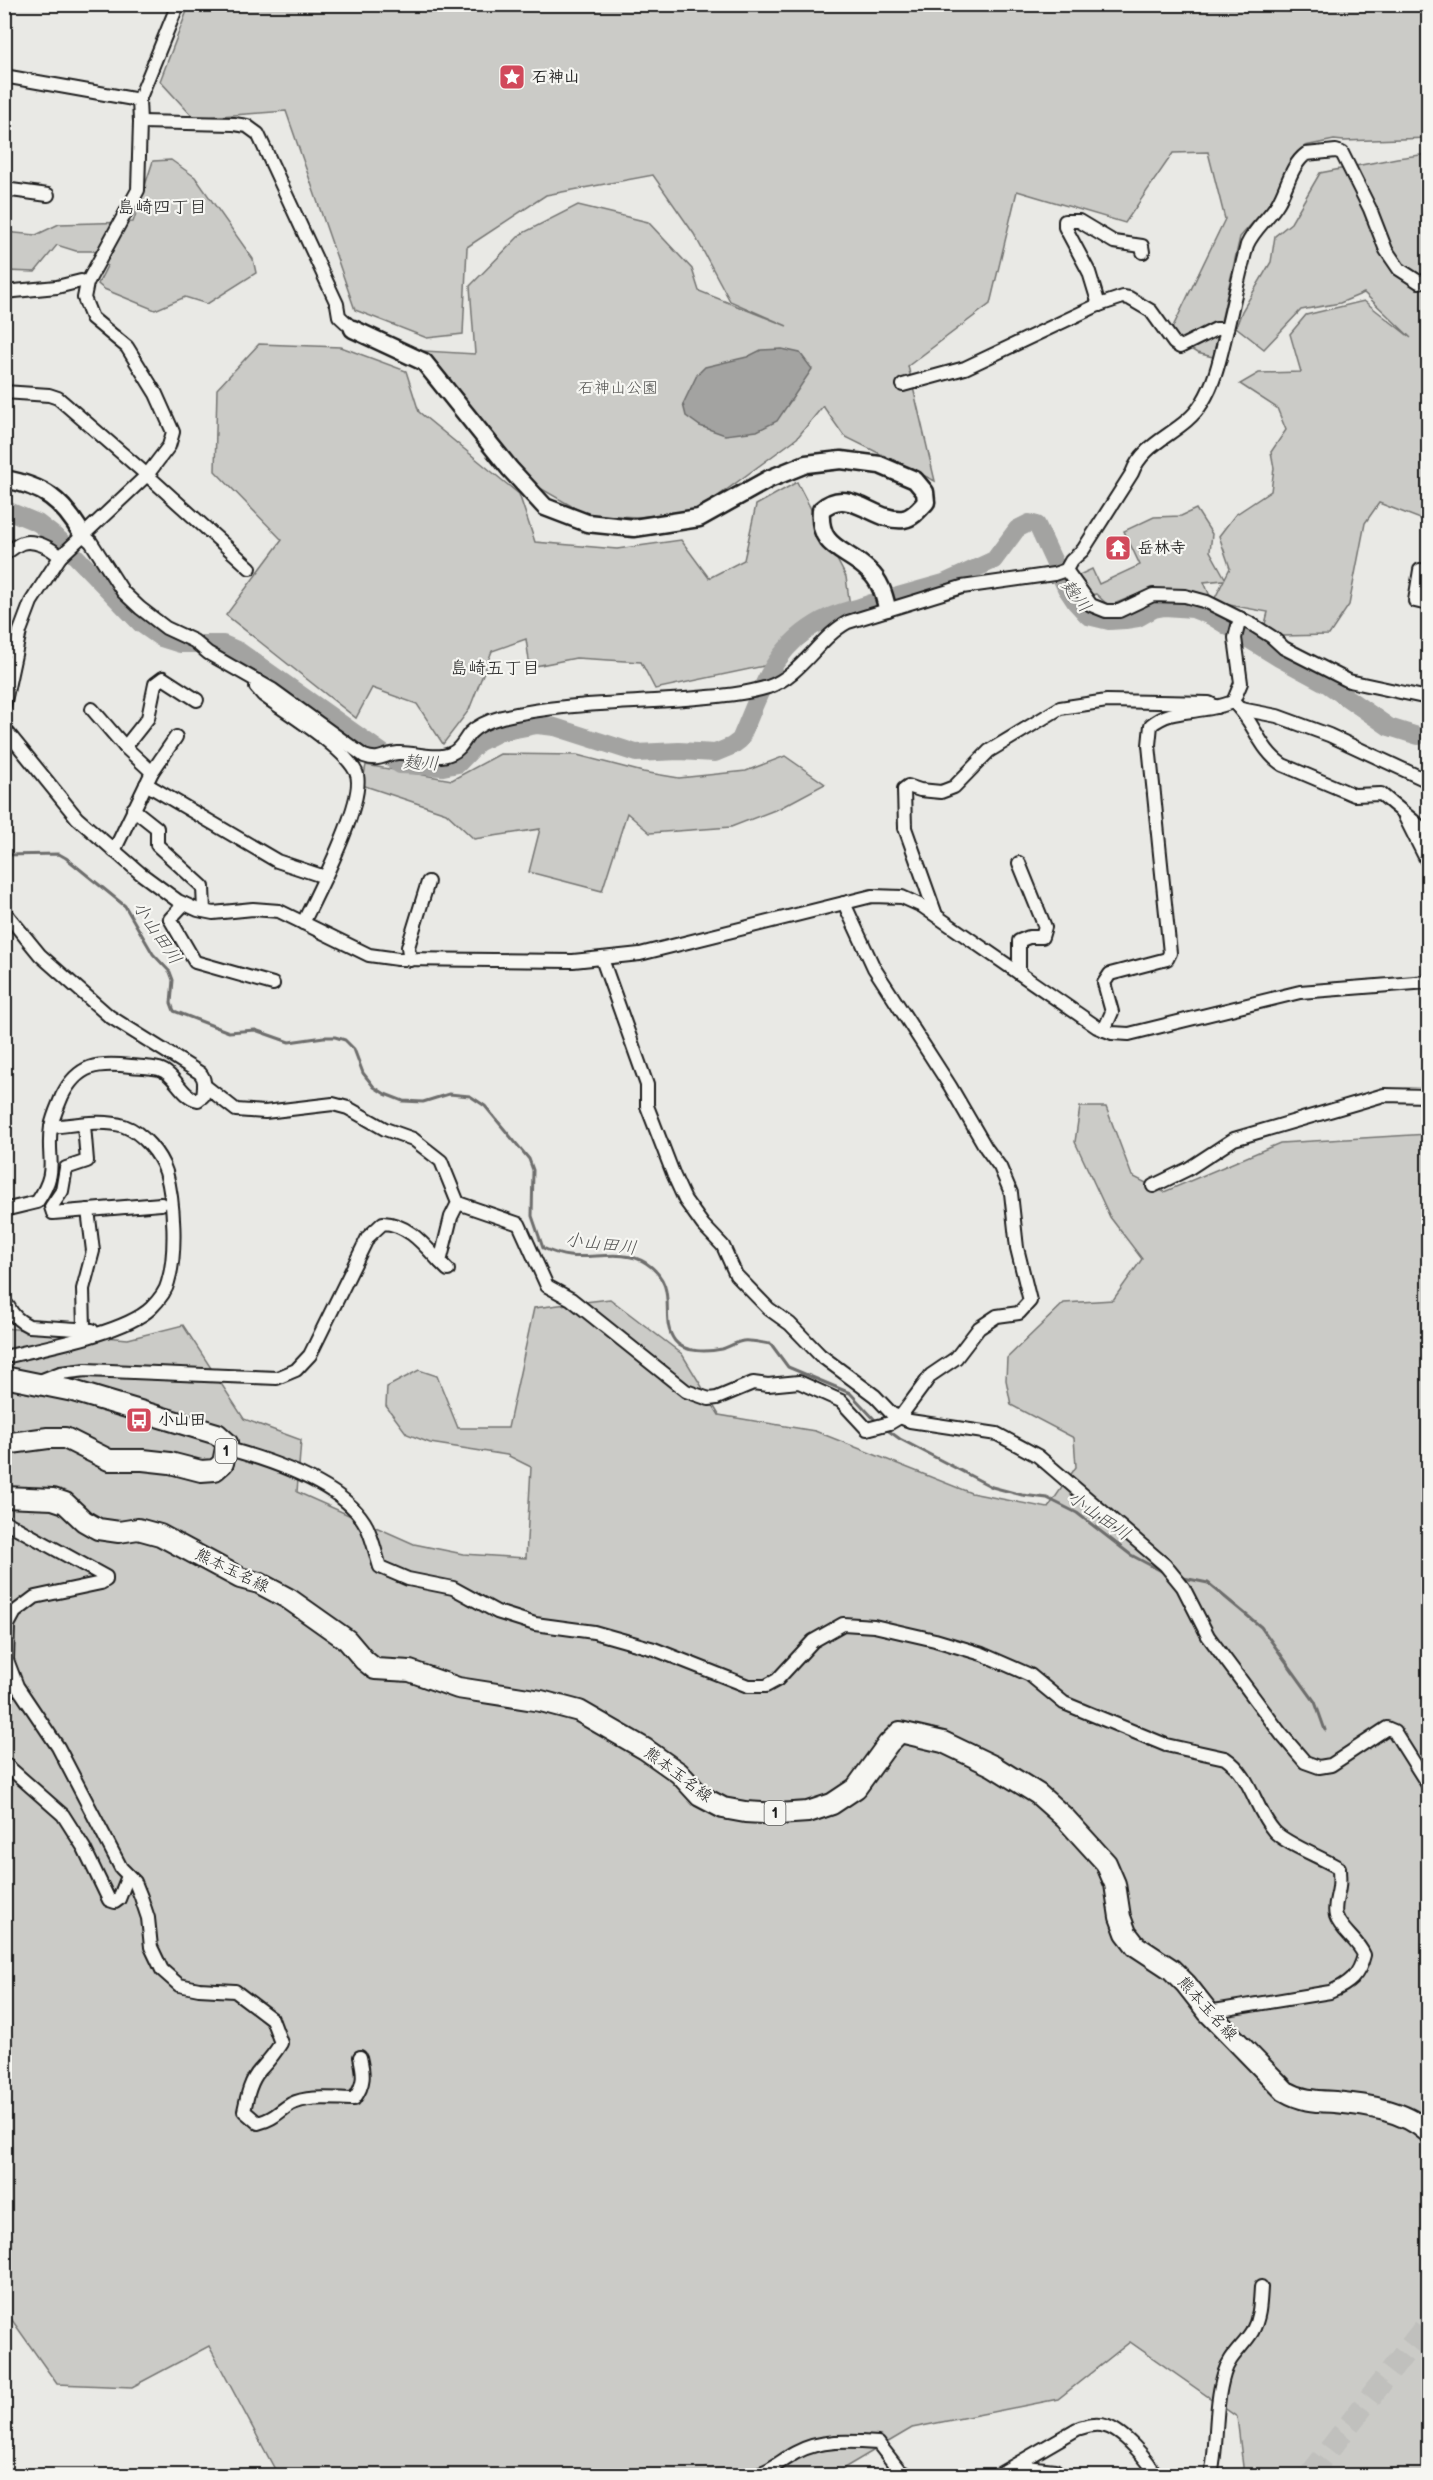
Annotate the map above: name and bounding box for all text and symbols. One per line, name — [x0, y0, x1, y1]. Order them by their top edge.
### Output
place icon: 石神山 — [497, 62, 527, 92]
place label: 石神山 — [532, 68, 580, 87]
district label: 島崎四丁目 — [117, 197, 207, 218]
park label: 石神山公園 — [578, 379, 658, 398]
temple icon: 岳林寺 — [1103, 533, 1133, 563]
place label: 岳林寺 — [1138, 539, 1186, 558]
water label: 麹川 — [1057, 575, 1095, 617]
district label: 島崎五丁目 — [450, 658, 540, 679]
water label: 麹川 — [402, 752, 440, 774]
water label: 小山田川 — [128, 897, 186, 969]
water label: 小山田川 — [564, 1229, 638, 1259]
bus stop icon: 小山田 — [124, 1405, 154, 1435]
place label: 小山田 — [158, 1411, 206, 1430]
road number: 1 — [216, 1439, 236, 1463]
water label: 小山田川 — [1063, 1487, 1135, 1545]
street label: 熊本玉名線 — [192, 1545, 272, 1597]
street label: 熊本玉名線 — [640, 1743, 716, 1807]
road number: 1 — [764, 1801, 786, 1825]
street label: 熊本玉名線 — [1173, 1973, 1241, 2045]

